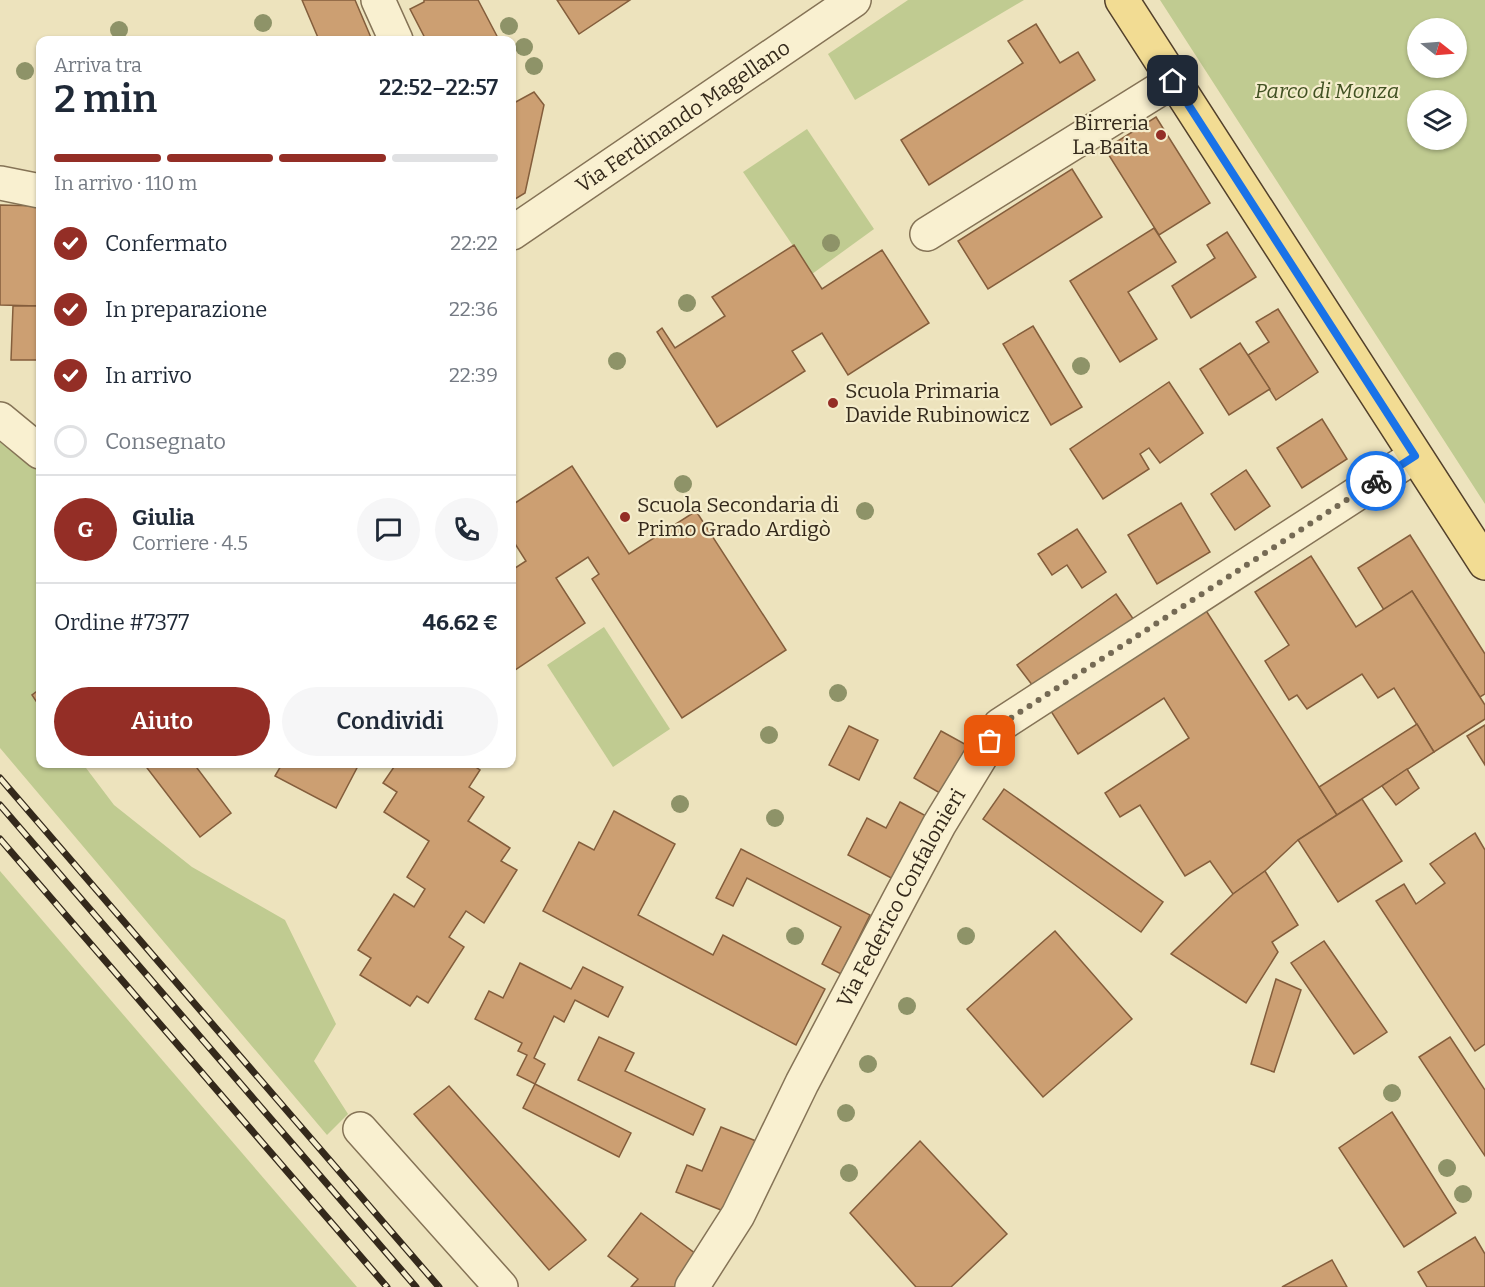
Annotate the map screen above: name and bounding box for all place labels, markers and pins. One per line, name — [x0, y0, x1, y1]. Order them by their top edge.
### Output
pin — [1147, 55, 1198, 106]
place label: Birreria La Baita — [1072, 110, 1150, 160]
marker: Birreria La Baita — [1154, 128, 1168, 142]
place label: Scuola Primaria Davide Rubinowicz — [845, 378, 1030, 428]
marker: Scuola Primaria Davide Rubinowicz — [826, 396, 840, 410]
place label: Scuola Secondaria di Primo Grado Ardigò — [637, 492, 839, 542]
marker: Scuola Secondaria di Primo Grado Ardigò — [618, 510, 632, 524]
pin — [964, 715, 1015, 766]

